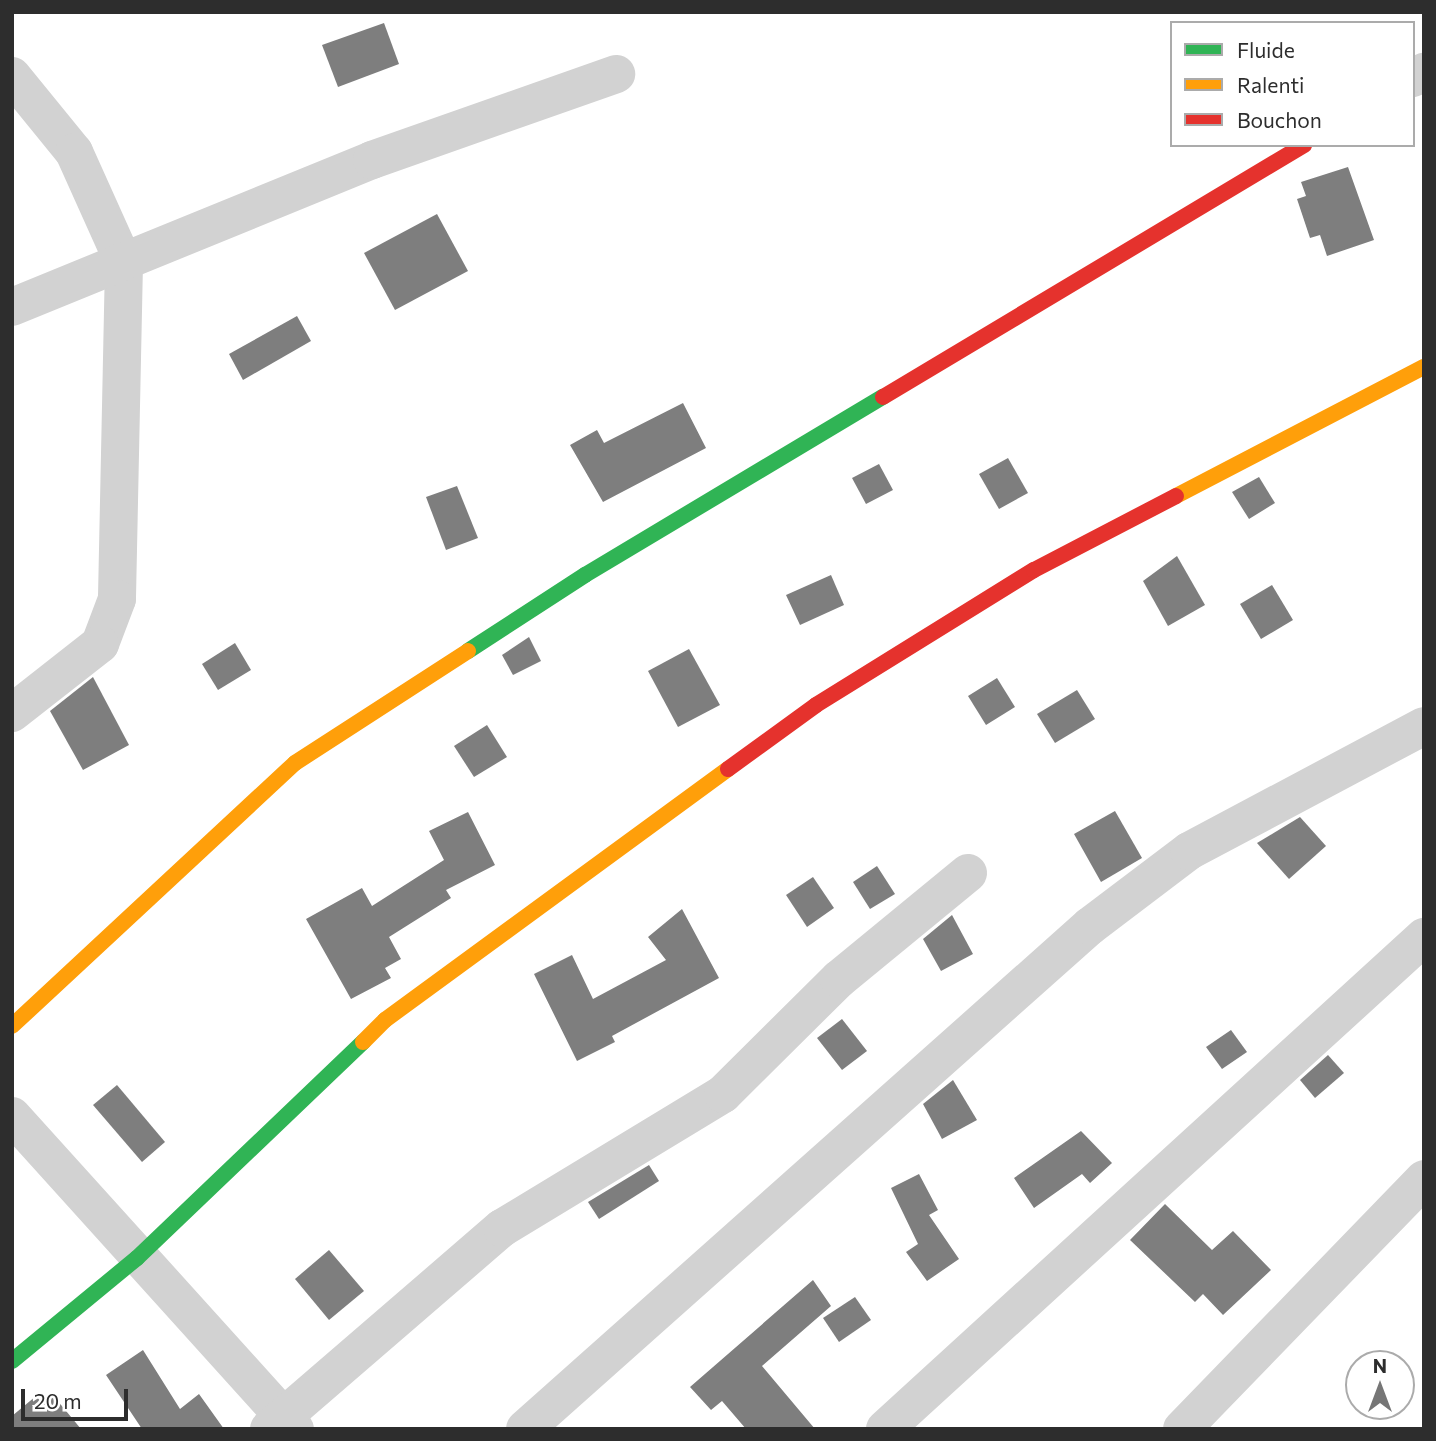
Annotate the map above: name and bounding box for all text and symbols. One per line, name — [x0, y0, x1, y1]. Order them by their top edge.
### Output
legend — [1170, 21, 1415, 147]
text: Fluide — [1237, 37, 1295, 62]
text: Ralenti — [1237, 72, 1304, 97]
text: Bouchon — [1237, 107, 1322, 132]
north arrow — [1345, 1350, 1415, 1420]
text: N — [1373, 1354, 1387, 1377]
scale bar — [24, 1374, 131, 1418]
text: 20 m — [34, 1388, 82, 1413]

